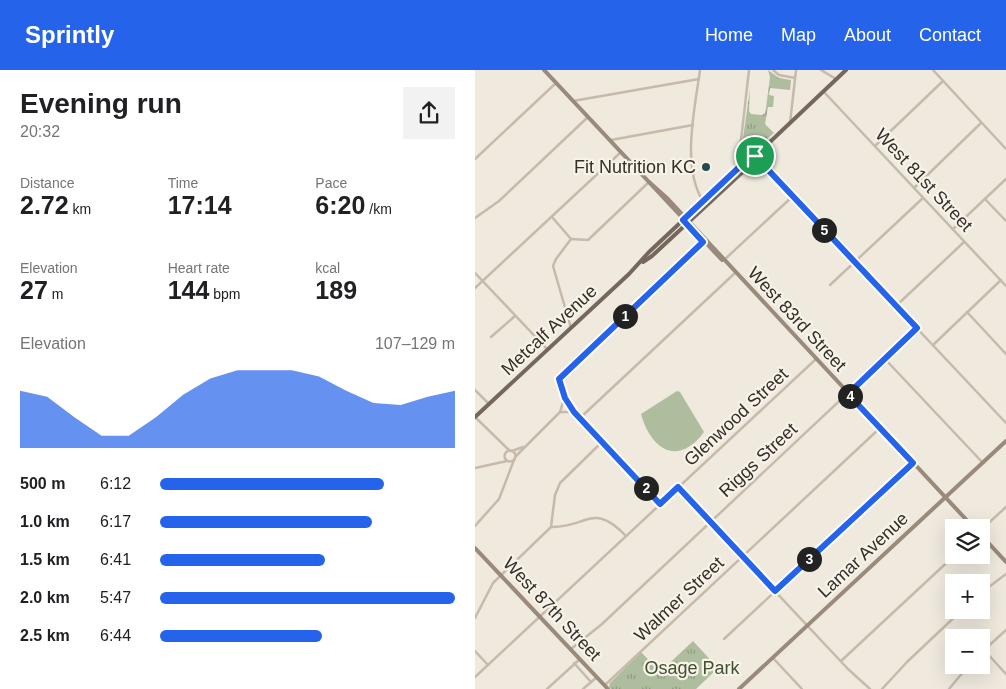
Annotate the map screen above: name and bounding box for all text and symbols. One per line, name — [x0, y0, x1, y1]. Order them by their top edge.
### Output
text: Sprintly — [25, 21, 114, 48]
text: Home — [705, 25, 753, 45]
text: Map — [781, 25, 816, 45]
text: About — [844, 25, 891, 45]
text: Contact — [919, 25, 981, 45]
button: share — [403, 87, 455, 139]
text: Evening run — [20, 88, 182, 119]
text: 20:32 — [20, 123, 60, 140]
street label: West 81st Street — [871, 125, 977, 235]
pin — [734, 135, 776, 177]
icon: arrive — [741, 142, 769, 170]
place label: Fit Nutrition KC — [574, 157, 696, 177]
marker: Fit Nutrition KC — [700, 161, 712, 173]
text: Distance — [20, 175, 74, 191]
text: Time — [168, 175, 198, 191]
text: Pace — [315, 175, 347, 191]
text: 2.72 — [20, 191, 69, 219]
text: 17:14 — [168, 191, 232, 219]
text: 6:20 — [315, 191, 365, 219]
text: km — [69, 201, 91, 217]
text: /km — [365, 201, 392, 217]
pin: 5 — [811, 218, 837, 242]
text: 5 — [821, 222, 828, 238]
text: Elevation — [20, 260, 78, 276]
text: Heart rate — [168, 260, 230, 276]
text: kcal — [315, 260, 340, 276]
street label: West 83rd Street — [744, 263, 850, 375]
text: 27 — [20, 276, 48, 304]
text: 144 — [168, 276, 209, 304]
text: 189 — [315, 276, 357, 304]
street label: Metcalf Avenue — [497, 281, 601, 379]
text: m — [48, 286, 63, 302]
text: bpm — [209, 286, 241, 302]
pin: 1 — [613, 304, 637, 328]
text: 1 — [622, 308, 629, 324]
text: Elevation — [20, 335, 86, 352]
text: 107–129 m — [375, 335, 455, 352]
street label: Glenwood Street — [680, 364, 792, 470]
pin: 4 — [837, 384, 863, 408]
text: 4 — [847, 388, 854, 404]
street label: Riggs Street — [715, 419, 801, 501]
text: 500 m — [20, 475, 65, 492]
text: 6:12 — [100, 475, 131, 492]
pin: 2 — [633, 476, 659, 500]
text: 2 — [643, 480, 650, 496]
street label: Lamar Avenue — [814, 508, 912, 602]
text: 1.0 km — [20, 513, 70, 530]
text: 6:17 — [100, 513, 131, 530]
map controls — [945, 519, 990, 674]
button: layers — [945, 519, 990, 564]
pin: 3 — [797, 546, 821, 572]
text: 1.5 km — [20, 551, 70, 568]
text: 6:41 — [100, 551, 131, 568]
text: 3 — [806, 551, 813, 567]
street label: West 87th Street — [499, 553, 605, 665]
street label: Walmer Street — [630, 553, 728, 645]
button: + — [945, 574, 990, 619]
text: 2.0 km — [20, 589, 70, 606]
text: 5:47 — [100, 589, 131, 606]
text: 2.5 km — [20, 627, 70, 644]
text: 6:44 — [100, 627, 131, 644]
button: − — [945, 629, 990, 674]
park label: Osage Park — [644, 658, 741, 678]

